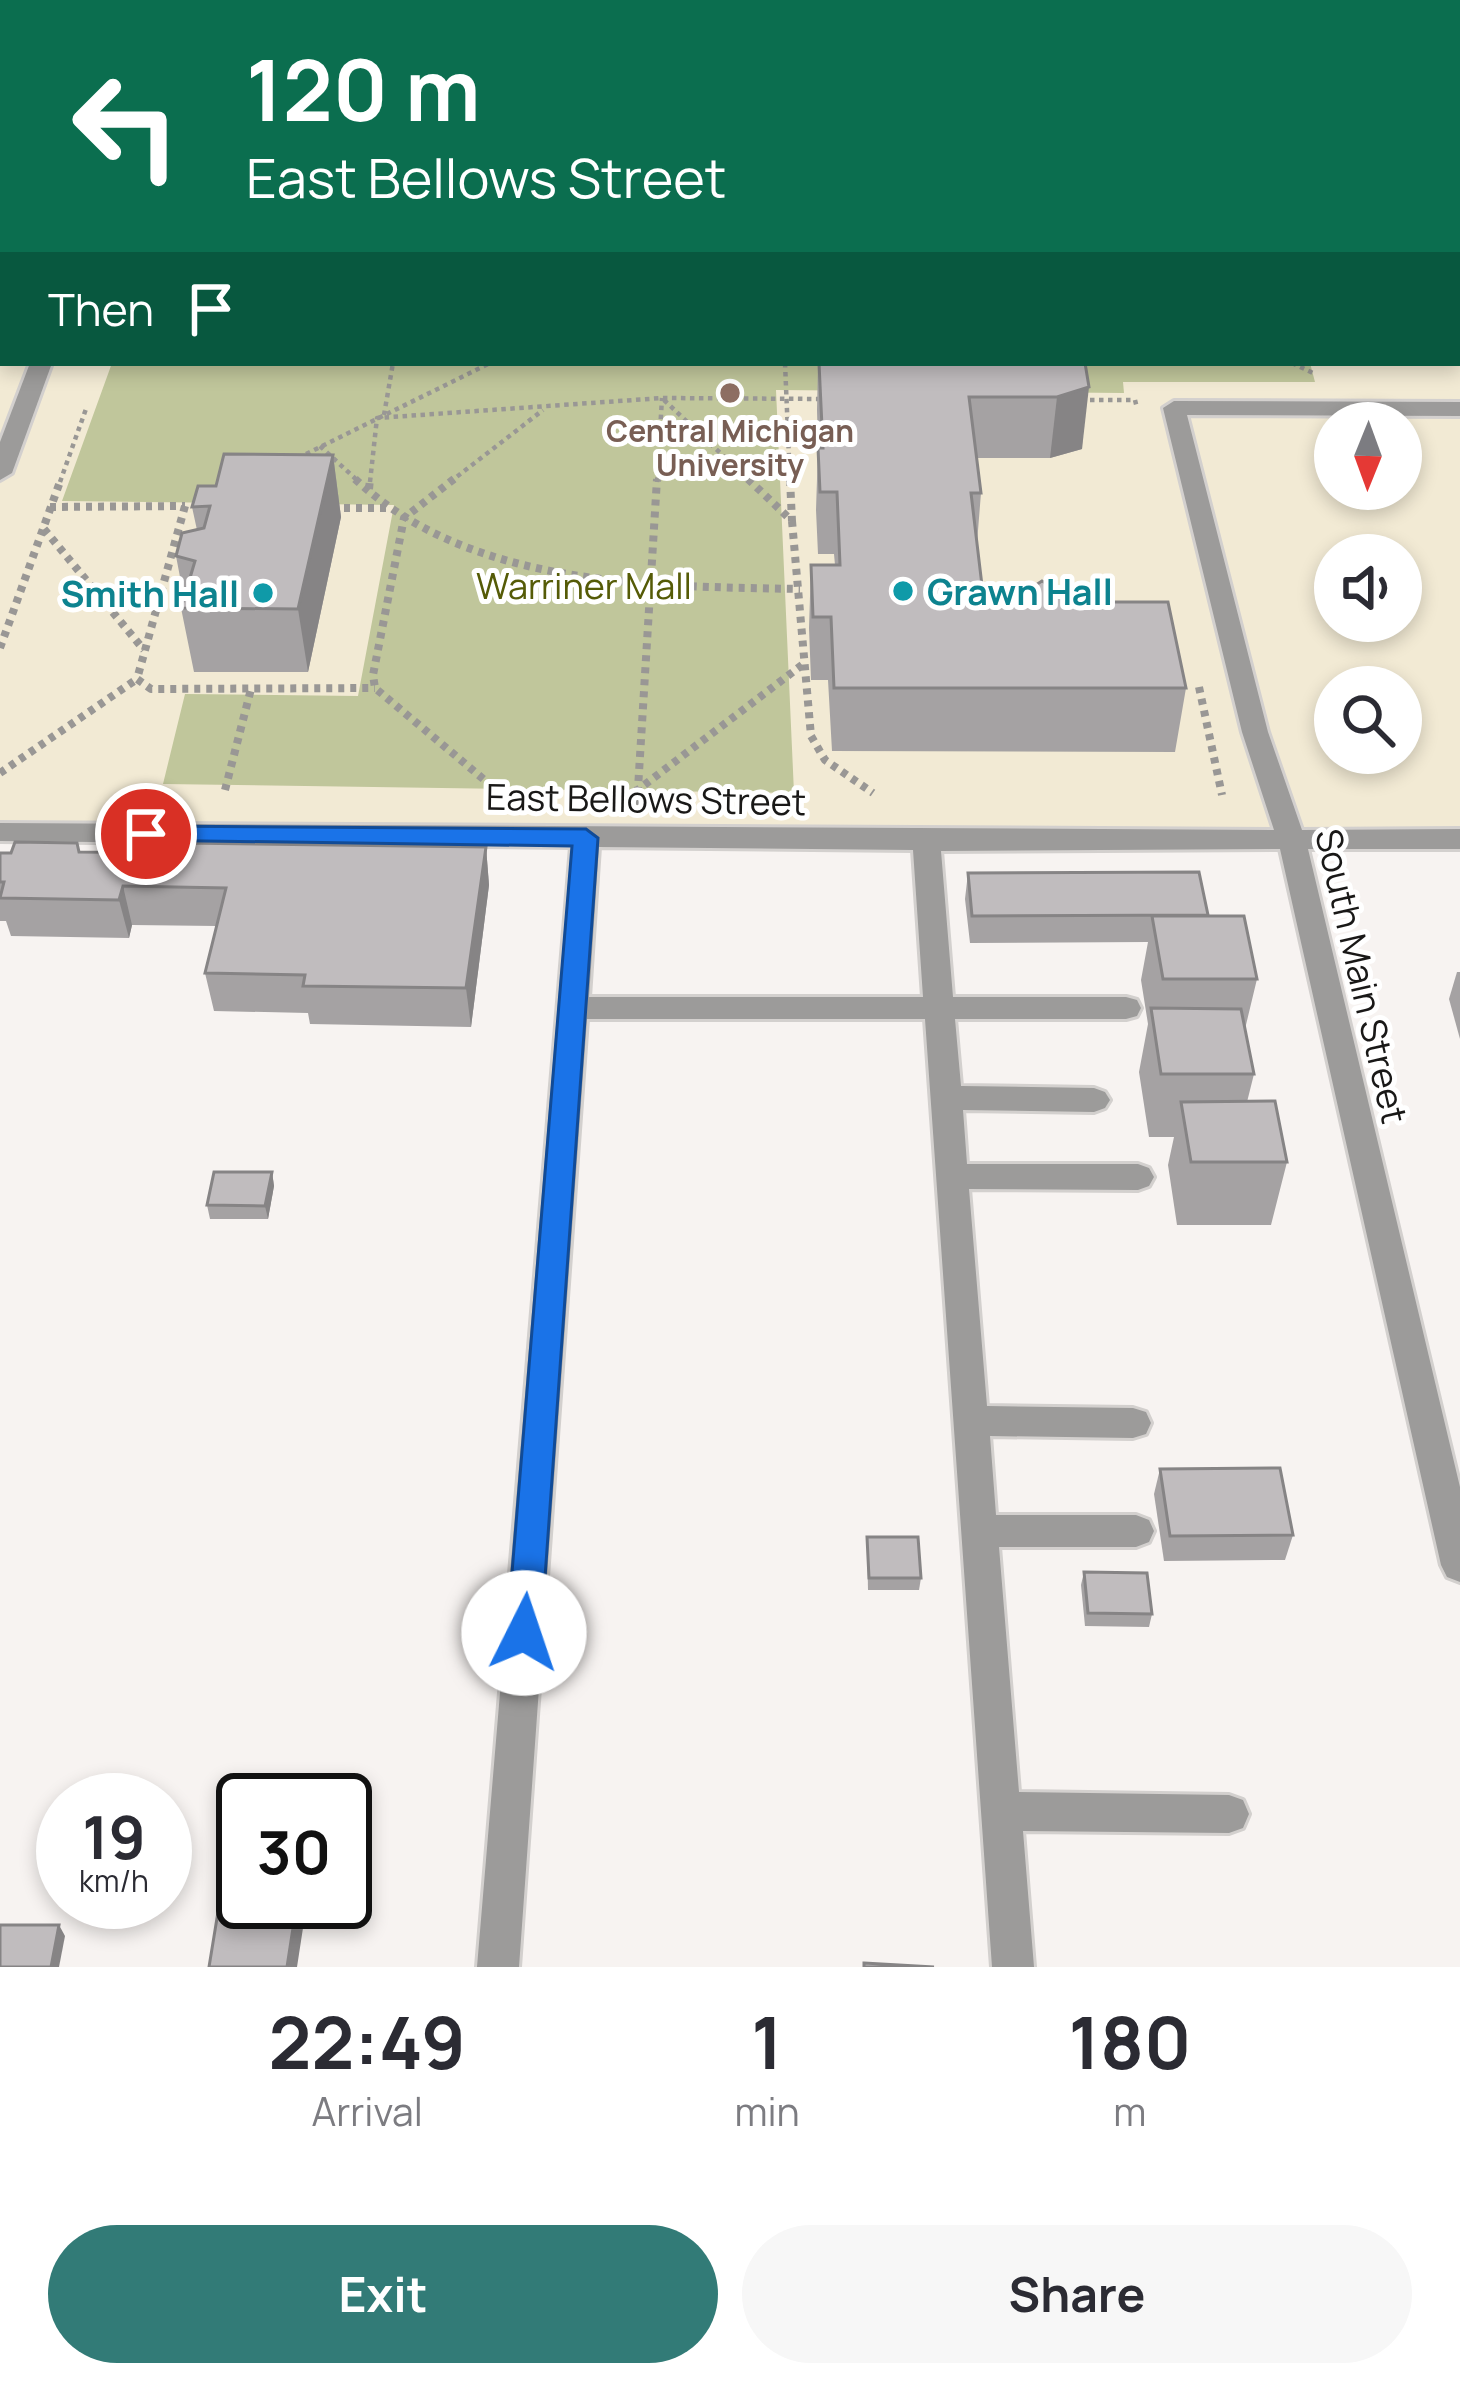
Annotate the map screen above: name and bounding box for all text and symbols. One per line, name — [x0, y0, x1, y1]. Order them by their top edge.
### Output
text: 120 m — [246, 31, 480, 146]
icon: left — [48, 48, 204, 204]
text: East Bellows Street — [246, 140, 726, 214]
icon: arrive — [178, 276, 244, 342]
text: Then — [48, 278, 154, 340]
marker: Central Michigan University — [717, 380, 743, 406]
north arrow — [1314, 402, 1422, 510]
map controls — [1314, 402, 1422, 774]
place label: Central Michigan University — [606, 410, 854, 485]
button: sound — [1314, 534, 1422, 642]
park label: Warriner Mall — [476, 561, 692, 610]
place label: Grawn Hall — [927, 567, 1113, 616]
place label: Smith Hall — [61, 569, 239, 618]
marker: Grawn Hall — [890, 578, 916, 604]
marker: Smith Hall — [250, 580, 276, 606]
button: search — [1314, 666, 1422, 774]
street label: East Bellows Street — [485, 772, 807, 826]
pin — [95, 783, 197, 885]
icon: arrive — [113, 801, 179, 867]
street label: South Main Street — [1304, 824, 1420, 1128]
position arrow — [461, 1570, 587, 1696]
speed limit sign: 30 — [216, 1773, 372, 1929]
text: 19 — [82, 1795, 146, 1877]
text: km/h — [79, 1860, 149, 1901]
text: 22:49 — [269, 1992, 466, 2091]
text: 1 — [751, 1992, 783, 2091]
text: 180 — [1068, 1992, 1191, 2091]
text: Arrival — [312, 2084, 423, 2138]
text: min — [734, 2084, 800, 2138]
text: m — [1113, 2084, 1146, 2138]
button: Exit — [48, 2225, 718, 2363]
button: Share — [742, 2225, 1412, 2363]

